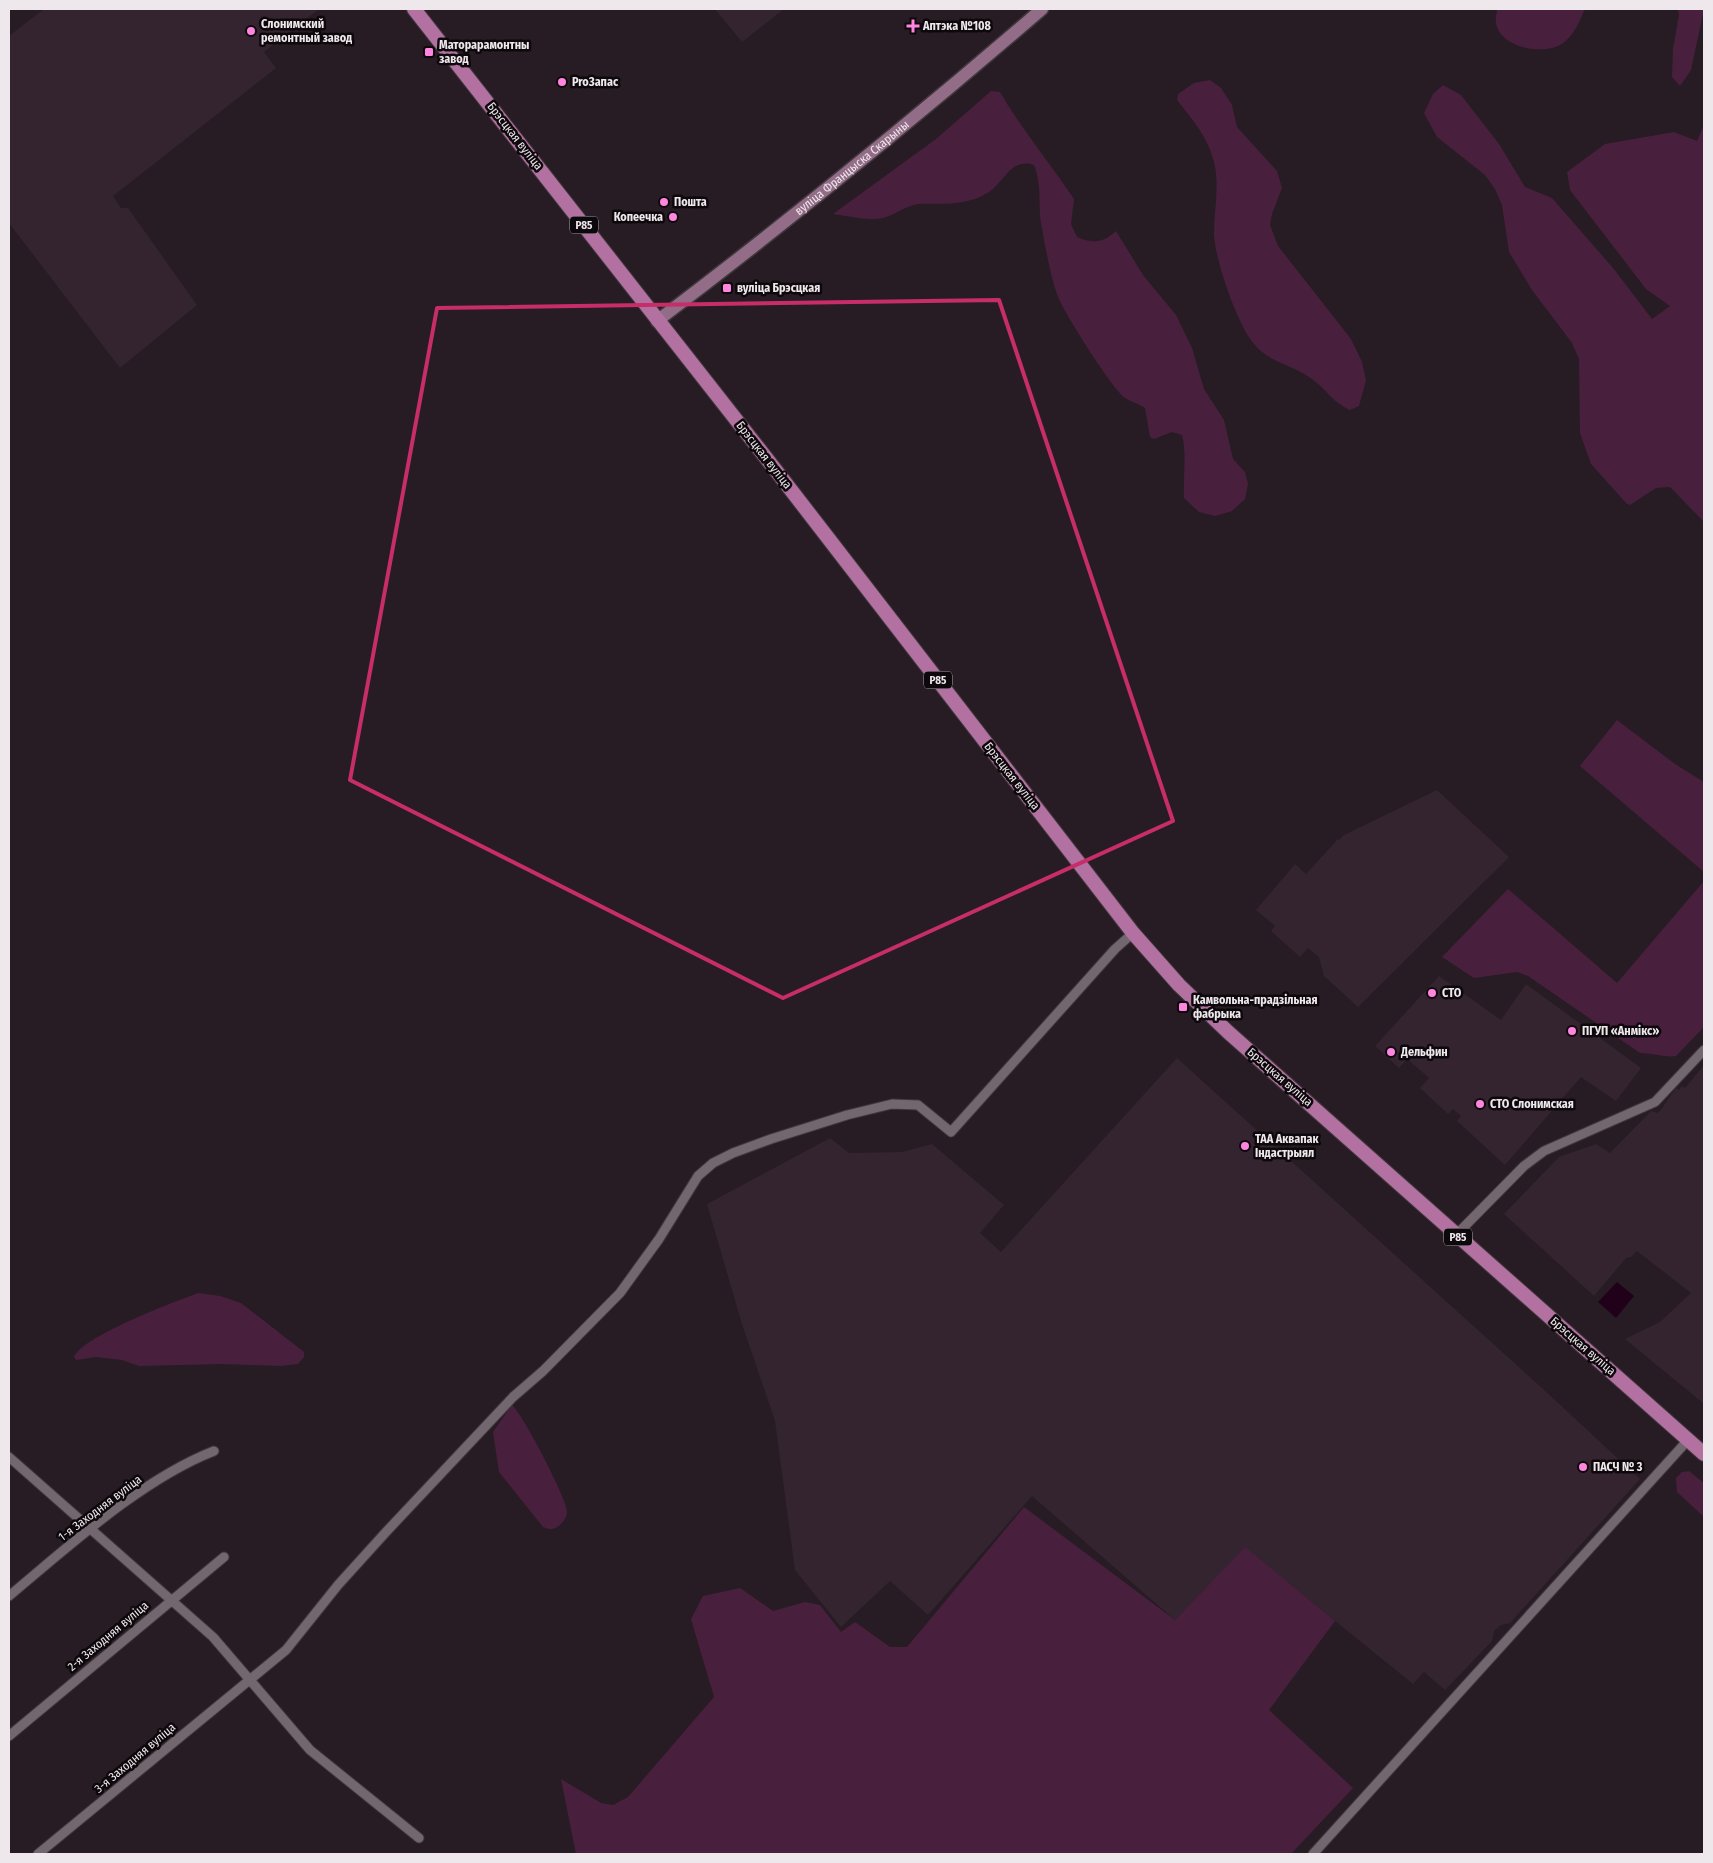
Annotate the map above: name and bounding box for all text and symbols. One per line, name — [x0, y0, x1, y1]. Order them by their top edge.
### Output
place label: Слонимский ремонтный завод — [261, 17, 352, 45]
place label: Аптэка №108 — [922, 19, 992, 33]
marker: Аптэка №108 — [907, 20, 919, 32]
marker: Слонимский ремонтный завод — [245, 25, 257, 37]
place label: Маторарамонтны завод — [439, 38, 529, 66]
marker: Маторарамонтны завод — [423, 46, 435, 58]
place label: ProЗапас — [572, 75, 619, 89]
marker: ProЗапас — [556, 76, 568, 88]
street label: Брэсцкая вуліца — [484, 99, 546, 173]
street label: вуліца Францыска Скарыны — [792, 117, 912, 218]
place label: Пошта — [674, 195, 707, 209]
marker: Пошта — [658, 196, 670, 208]
place label: Копеечка — [614, 210, 663, 224]
marker: Копеечка — [667, 211, 679, 223]
road number: Р85 — [570, 216, 598, 234]
place label: вуліца Брэсцкая — [737, 281, 820, 295]
marker: вуліца Брэсцкая — [721, 282, 733, 294]
street label: Брэсцкая вуліца — [733, 418, 795, 492]
road number: Р85 — [924, 672, 952, 688]
street label: Брэсцкая вуліца — [981, 739, 1043, 813]
place label: СТО — [1442, 986, 1462, 1000]
marker: СТО — [1426, 987, 1438, 999]
place label: Камвольна-прадзільная фабрыка — [1193, 993, 1318, 1021]
marker: Камвольна-прадзільная фабрыка — [1177, 1001, 1189, 1013]
place label: ПГУП «Анмікс» — [1582, 1024, 1659, 1038]
marker: ПГУП «Анмікс» — [1566, 1025, 1578, 1037]
street label: Брэсцкая вуліца — [1245, 1045, 1316, 1109]
place label: Дельфин — [1400, 1045, 1448, 1059]
marker: Дельфин — [1385, 1046, 1397, 1058]
place label: СТО Слонимская — [1490, 1097, 1574, 1111]
marker: СТО Слонимская — [1474, 1098, 1486, 1110]
place label: ТАА Аквапак Індастрыял — [1255, 1132, 1320, 1160]
marker: ТАА Аквапак Індастрыял — [1239, 1140, 1251, 1152]
road number: Р85 — [1444, 1228, 1472, 1246]
street label: Брэсцкая вуліца — [1548, 1314, 1619, 1378]
place label: ПАСЧ № 3 — [1593, 1460, 1643, 1474]
marker: ПАСЧ № 3 — [1577, 1461, 1589, 1473]
street label: 1-я Заходняя вуліца — [56, 1472, 144, 1544]
street label: 2-я Заходняя вуліца — [65, 1598, 151, 1674]
street label: 3-я Заходняя вуліца — [92, 1720, 178, 1796]

